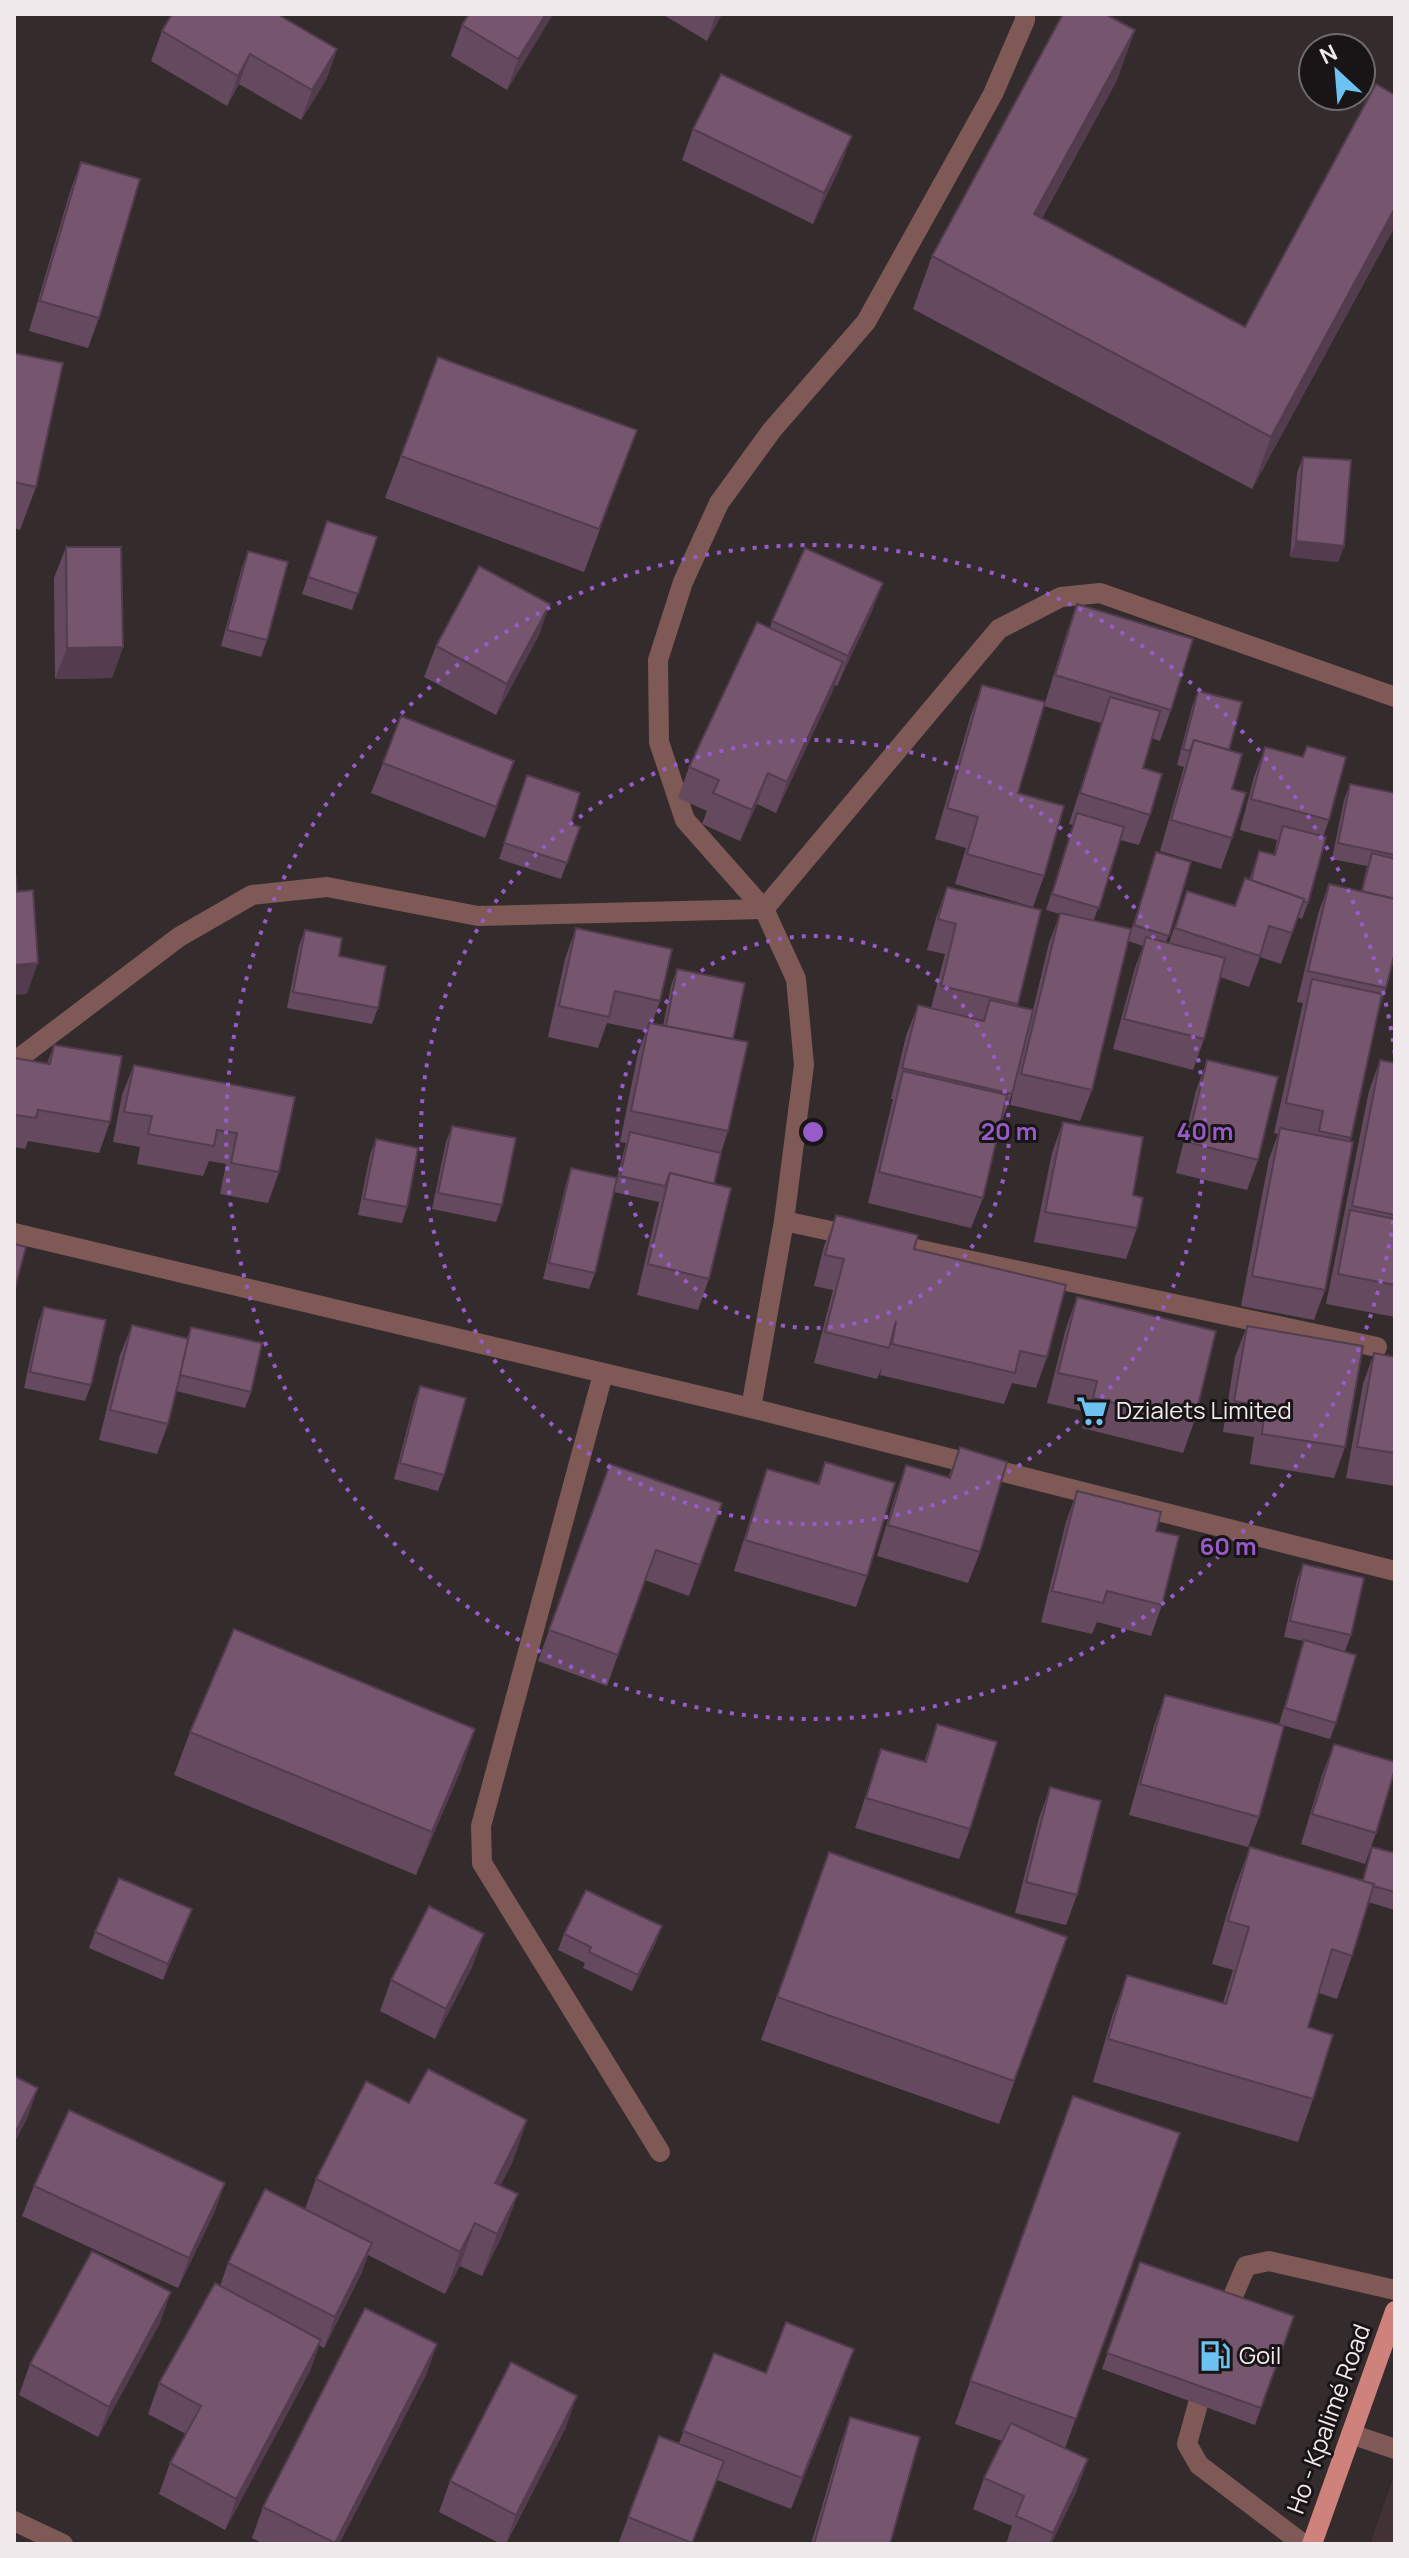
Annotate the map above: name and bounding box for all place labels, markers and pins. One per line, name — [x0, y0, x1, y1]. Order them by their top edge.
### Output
centre of rings — [799, 1118, 827, 1146]
place label: Dzialets Limited — [1116, 1393, 1292, 1426]
supermarket icon: Dzialets Limited — [1075, 1394, 1109, 1428]
place label: Goil — [1239, 2338, 1281, 2371]
fuel station icon: Goil — [1198, 2339, 1232, 2373]

